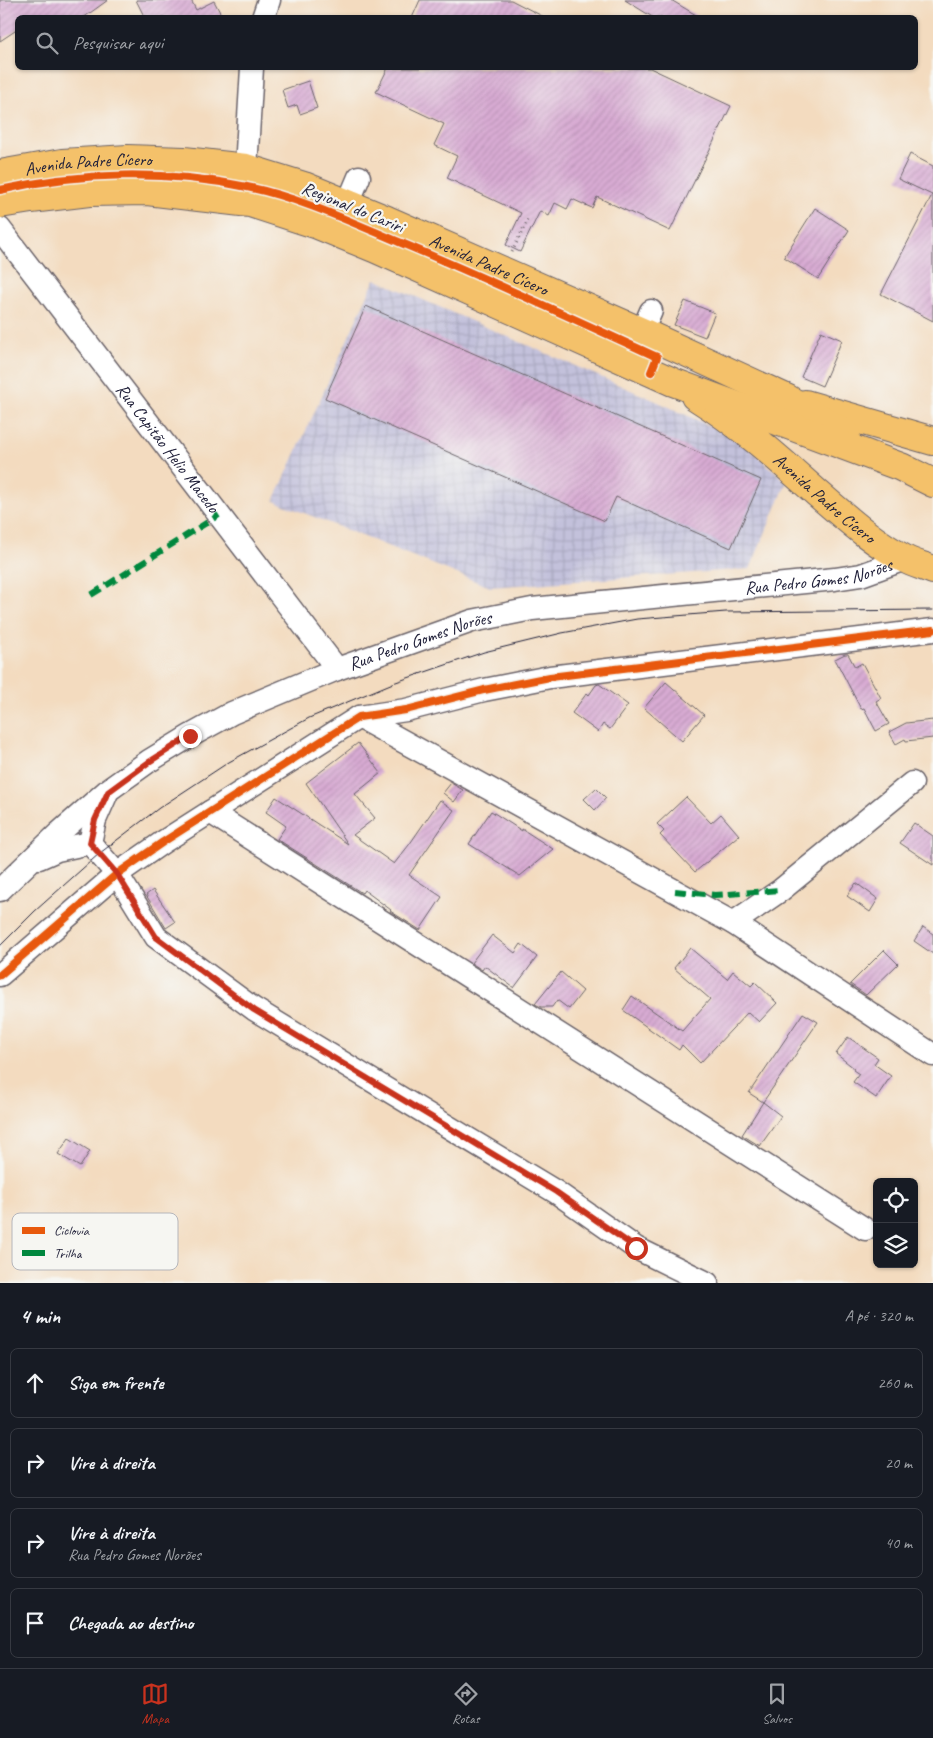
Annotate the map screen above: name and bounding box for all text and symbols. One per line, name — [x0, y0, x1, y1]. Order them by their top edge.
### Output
search box — [15, 15, 918, 70]
icon: search — [33, 29, 61, 57]
text: Pesquisar aqui — [73, 31, 163, 55]
street label: Avenida Padre Cícero — [23, 148, 154, 180]
street label: Regional do Cariri — [299, 177, 410, 238]
street label: Avenida Padre Cícero — [426, 229, 553, 301]
street label: Rua Capitão Helio Macedo — [111, 379, 225, 518]
street label: Avenida Padre Cícero — [769, 448, 881, 549]
street label: Rua Pedro Gomes Norões — [744, 553, 897, 599]
street label: Rua Pedro Gomes Norões — [346, 606, 495, 675]
route end — [179, 725, 202, 748]
map controls — [873, 1178, 918, 1268]
button: locate — [873, 1178, 918, 1223]
legend — [12, 1213, 178, 1270]
text: Ciclovia — [54, 1222, 90, 1239]
button: layers — [873, 1223, 918, 1268]
route start — [625, 1237, 648, 1260]
text: Trilha — [54, 1245, 83, 1262]
text: 4 min — [20, 1303, 60, 1329]
text: A pé · 320 m — [845, 1306, 913, 1326]
icon: ahead — [21, 1369, 49, 1397]
text: Siga em frente — [68, 1371, 164, 1395]
text: 260 m — [878, 1373, 912, 1393]
icon: right — [21, 1449, 49, 1477]
text: Vire à direita — [68, 1451, 155, 1475]
text: 20 m — [885, 1453, 912, 1473]
text: Vire à direita — [68, 1521, 155, 1545]
icon: right — [21, 1529, 49, 1557]
text: 40 m — [885, 1533, 912, 1553]
text: Rua Pedro Gomes Norões — [68, 1545, 201, 1565]
icon: arrive — [21, 1609, 49, 1637]
text: Chegada ao destino — [68, 1611, 194, 1635]
tab: Mapa — [141, 1680, 169, 1727]
tab: Rotas — [452, 1680, 480, 1727]
tab: Salvos — [762, 1680, 792, 1727]

